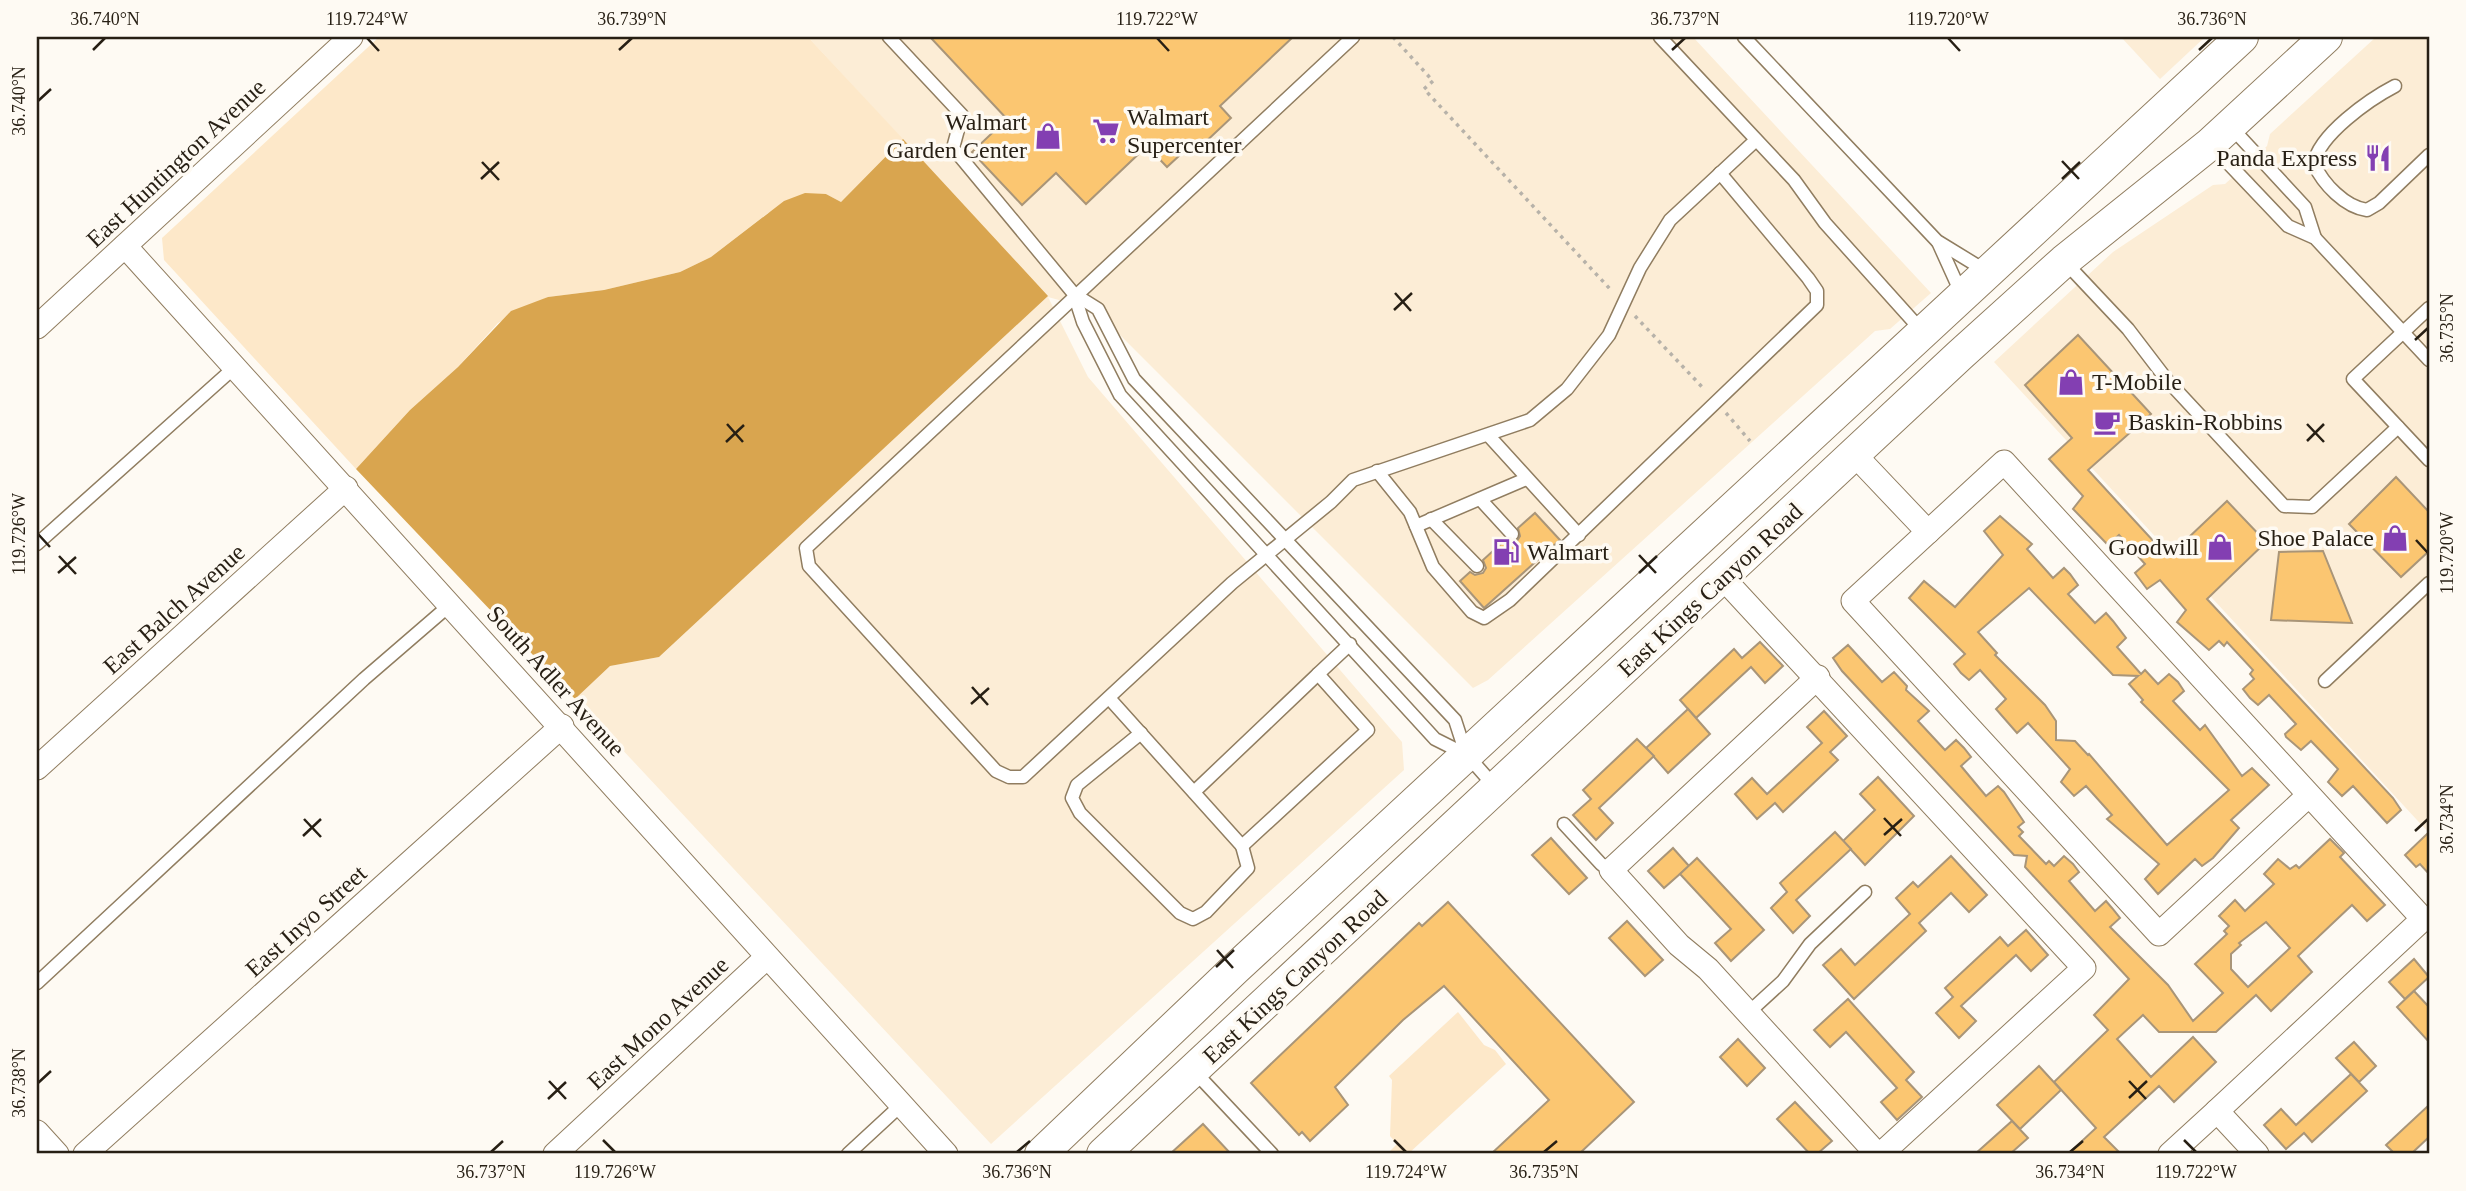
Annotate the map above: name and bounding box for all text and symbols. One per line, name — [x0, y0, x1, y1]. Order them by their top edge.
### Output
text: 36.740°N — [70, 9, 140, 29]
text: 119.724°W — [326, 9, 408, 29]
text: 36.739°N — [597, 9, 667, 29]
text: 119.722°W — [1116, 9, 1198, 29]
text: 36.737°N — [1650, 9, 1720, 29]
text: 119.720°W — [1907, 9, 1989, 29]
text: 36.736°N — [2177, 9, 2247, 29]
text: 36.740°N — [9, 66, 29, 136]
street label: East Huntington Avenue — [81, 74, 271, 252]
place label: Walmart Supercenter — [1127, 104, 1242, 158]
place label: Walmart Garden Center — [886, 109, 1027, 163]
supermarket icon: Walmart Supercenter — [1091, 116, 1121, 146]
shop icon: Walmart Garden Center — [1033, 121, 1063, 151]
restaurant icon: Panda Express — [2363, 143, 2393, 173]
place label: Panda Express — [2216, 145, 2357, 171]
text: 36.735°N — [2437, 293, 2457, 363]
shop icon: T-Mobile — [2056, 367, 2086, 397]
place label: T-Mobile — [2092, 369, 2182, 395]
cafe icon: Baskin-Robbins — [2092, 407, 2122, 437]
place label: Baskin-Robbins — [2128, 409, 2283, 435]
text: 119.726°W — [9, 493, 29, 575]
street label: East Kings Canyon Road — [1613, 498, 1807, 682]
text: 119.720°W — [2437, 512, 2457, 594]
shop icon: Shoe Palace — [2380, 523, 2410, 553]
place label: Shoe Palace — [2257, 525, 2374, 551]
shop icon: Goodwill — [2205, 532, 2235, 562]
place label: Goodwill — [2108, 534, 2199, 560]
fuel station icon: Walmart — [1491, 537, 1521, 567]
street label: East Balch Avenue — [98, 539, 250, 679]
place label: Walmart — [1527, 539, 1609, 565]
street label: South Adler Avenue — [482, 601, 630, 761]
text: 36.734°N — [2437, 784, 2457, 854]
street label: East Inyo Street — [240, 860, 372, 982]
street label: East Kings Canyon Road — [1198, 885, 1392, 1069]
street label: East Mono Avenue — [583, 951, 733, 1095]
text: 36.738°N — [9, 1048, 29, 1118]
text: 36.737°N — [456, 1162, 526, 1182]
text: 119.726°W — [574, 1162, 656, 1182]
text: 36.736°N — [982, 1162, 1052, 1182]
text: 119.724°W — [1365, 1162, 1447, 1182]
text: 36.735°N — [1509, 1162, 1579, 1182]
text: 36.734°N — [2035, 1162, 2105, 1182]
text: 119.722°W — [2155, 1162, 2237, 1182]

